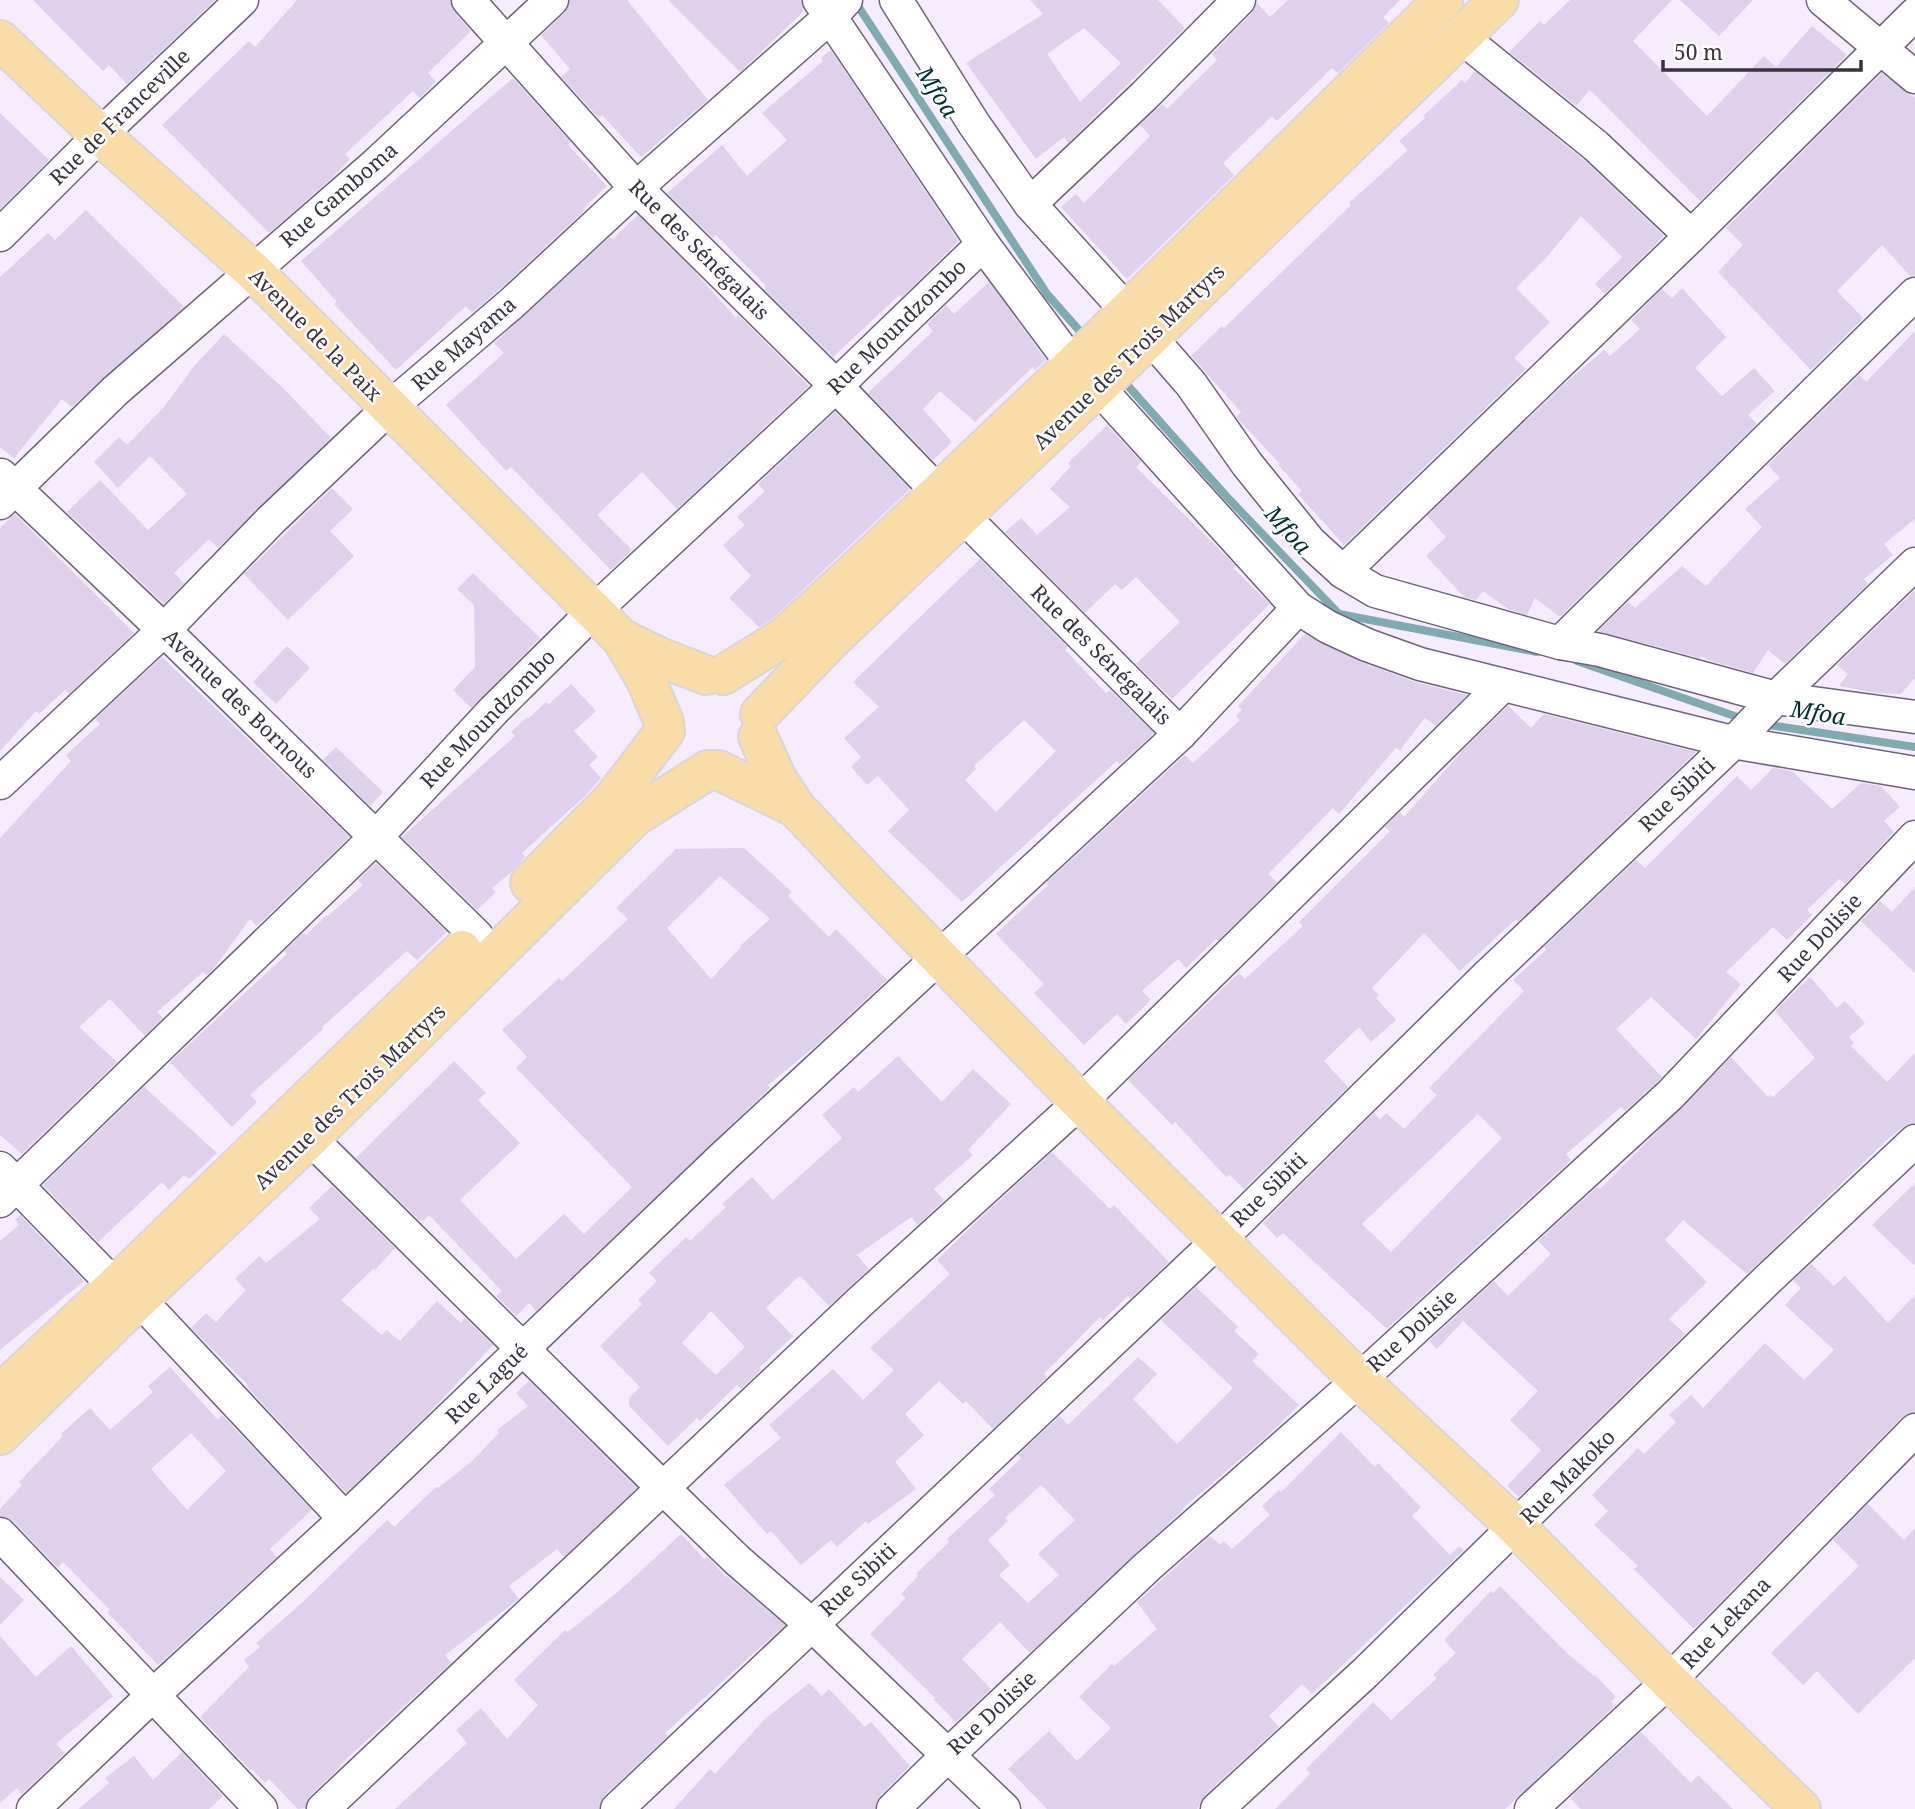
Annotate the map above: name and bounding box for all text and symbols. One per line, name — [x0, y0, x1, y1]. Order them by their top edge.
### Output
scale bar — [1663, 28, 1861, 72]
text: 50 m — [1674, 38, 1723, 66]
street label: Rue de Franceville — [43, 42, 196, 191]
water label: Mfoa — [909, 59, 967, 124]
street label: Rue Gamboma — [274, 135, 403, 253]
street label: Rue des Sénégalais — [623, 173, 776, 326]
street label: Rue Moundzombo — [821, 253, 972, 400]
street label: Avenue des Trois Martyrs — [1026, 257, 1230, 455]
street label: Avenue de la Paix — [243, 262, 389, 407]
street label: Rue Mayama — [405, 290, 522, 397]
water label: Mfoa — [1258, 497, 1320, 561]
street label: Rue des Sénégalais — [1025, 578, 1178, 731]
street label: Avenue des Bornous — [158, 622, 324, 784]
street label: Rue Moundzombo — [414, 643, 561, 794]
water label: Mfoa — [1787, 692, 1849, 732]
street label: Rue Sibiti — [1632, 751, 1721, 838]
street label: Rue Dolisie — [1771, 887, 1868, 988]
street label: Avenue des Trois Martyrs — [247, 997, 451, 1195]
street label: Rue Sibiti — [1224, 1146, 1313, 1233]
street label: Rue Dolisie — [1360, 1282, 1462, 1378]
street label: Rue Lagué — [439, 1337, 534, 1430]
street label: Rue Makoko — [1514, 1423, 1621, 1530]
street label: Rue Sibiti — [813, 1536, 902, 1622]
street label: Rue Lekana — [1674, 1570, 1776, 1674]
street label: Rue Dolisie — [941, 1664, 1042, 1761]

